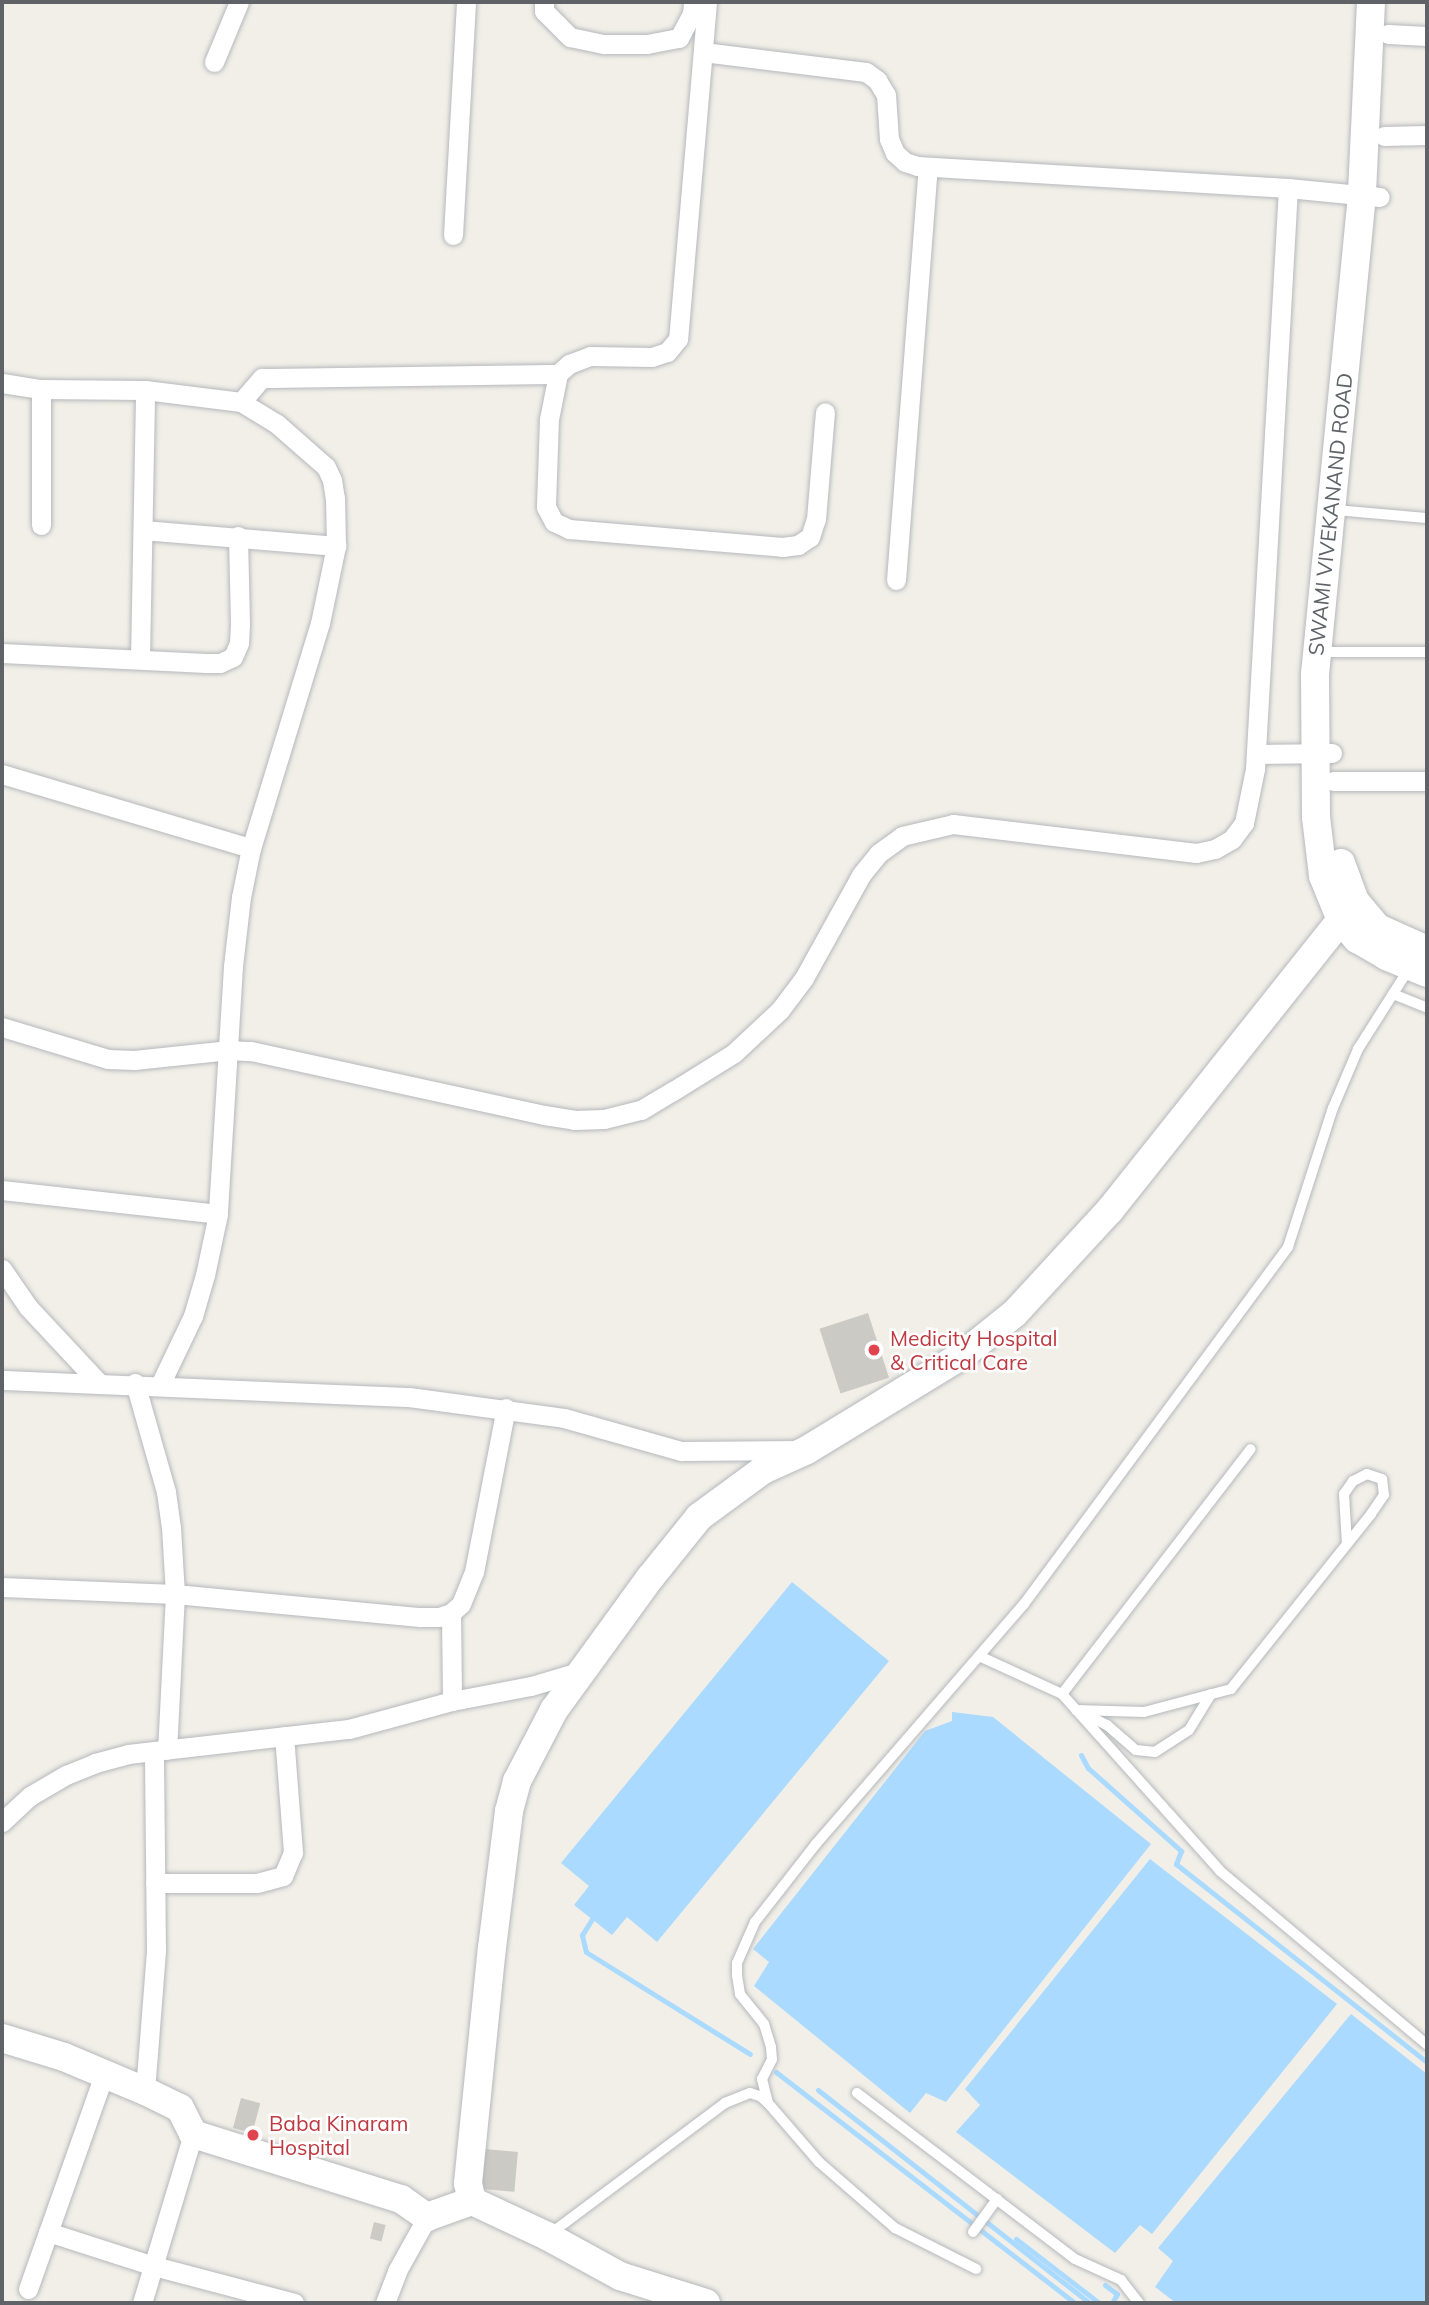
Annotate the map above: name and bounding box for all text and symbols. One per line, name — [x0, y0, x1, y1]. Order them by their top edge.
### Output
street label: SWAMI VIVEKANAND ROAD — [1303, 371, 1357, 657]
place label: Medicity Hospital & Critical Care — [890, 1325, 1058, 1375]
marker: Medicity Hospital & Critical Care — [864, 1340, 884, 1360]
place label: Baba Kinaram Hospital — [269, 2110, 408, 2160]
marker: Baba Kinaram Hospital — [243, 2125, 263, 2145]

